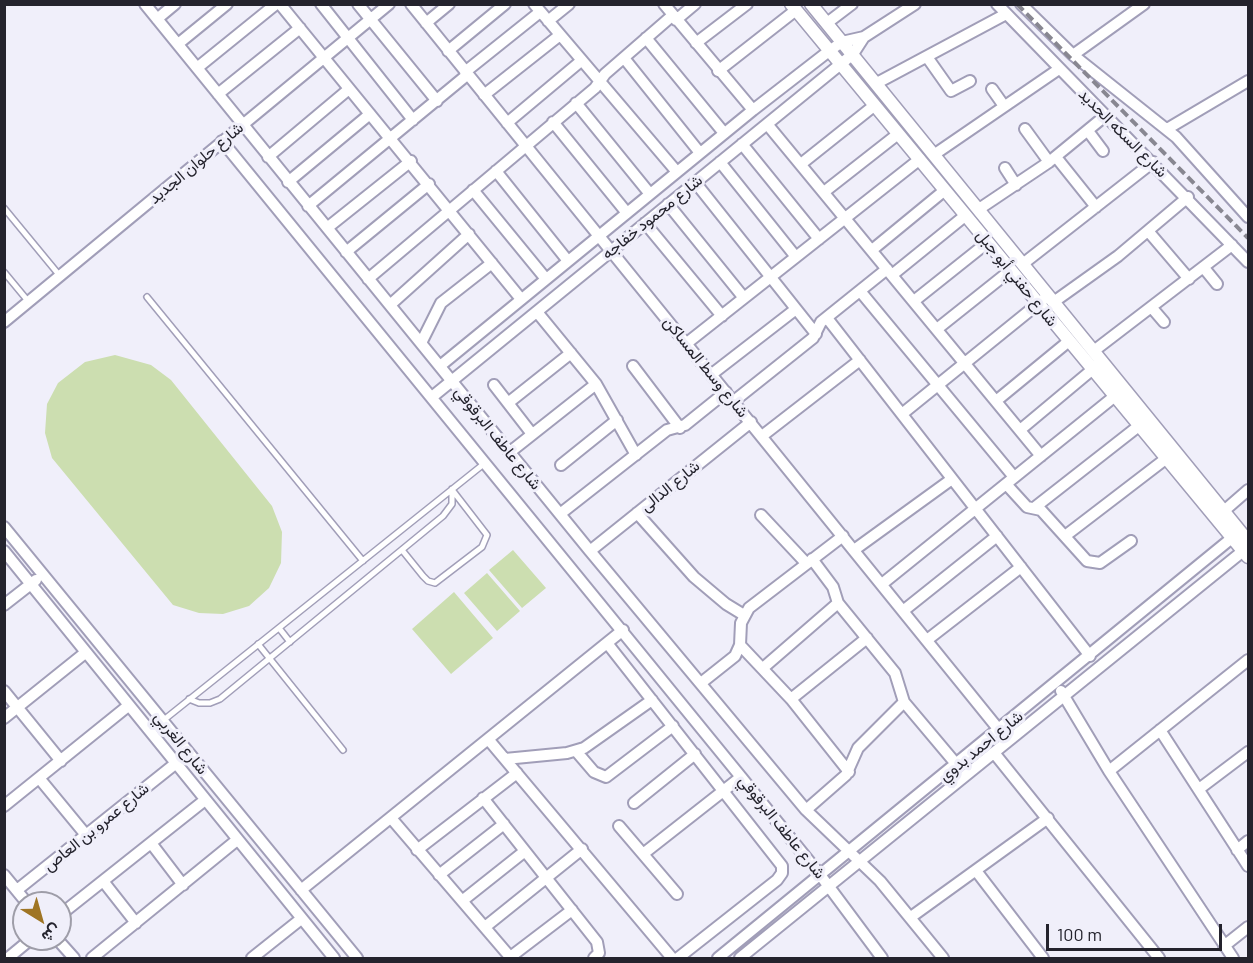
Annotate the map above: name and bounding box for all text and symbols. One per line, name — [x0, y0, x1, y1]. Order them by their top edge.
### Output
street label: شارع السكه الحديد — [1074, 84, 1172, 182]
street label: شارع حلوان الجديد — [145, 118, 247, 208]
street label: شارع محمود خفاجه — [598, 171, 706, 263]
street label: شارع حفني أبو جبل — [972, 226, 1062, 330]
street label: شارع وسط المساكن — [659, 313, 753, 421]
street label: شارع عاطف البرقوقي — [450, 382, 546, 494]
street label: شارع الدالى — [636, 456, 704, 516]
street label: شارع احمد بدوي — [935, 706, 1027, 786]
street label: شارع الغربي — [150, 708, 212, 778]
street label: شارع عاطف البرقوقي — [734, 771, 830, 883]
street label: شارع عمرو بن العاص — [39, 779, 153, 875]
north arrow — [12, 891, 72, 951]
scale bar — [1049, 912, 1224, 950]
text: ش — [39, 921, 65, 948]
text: 100 m — [1057, 923, 1102, 945]

